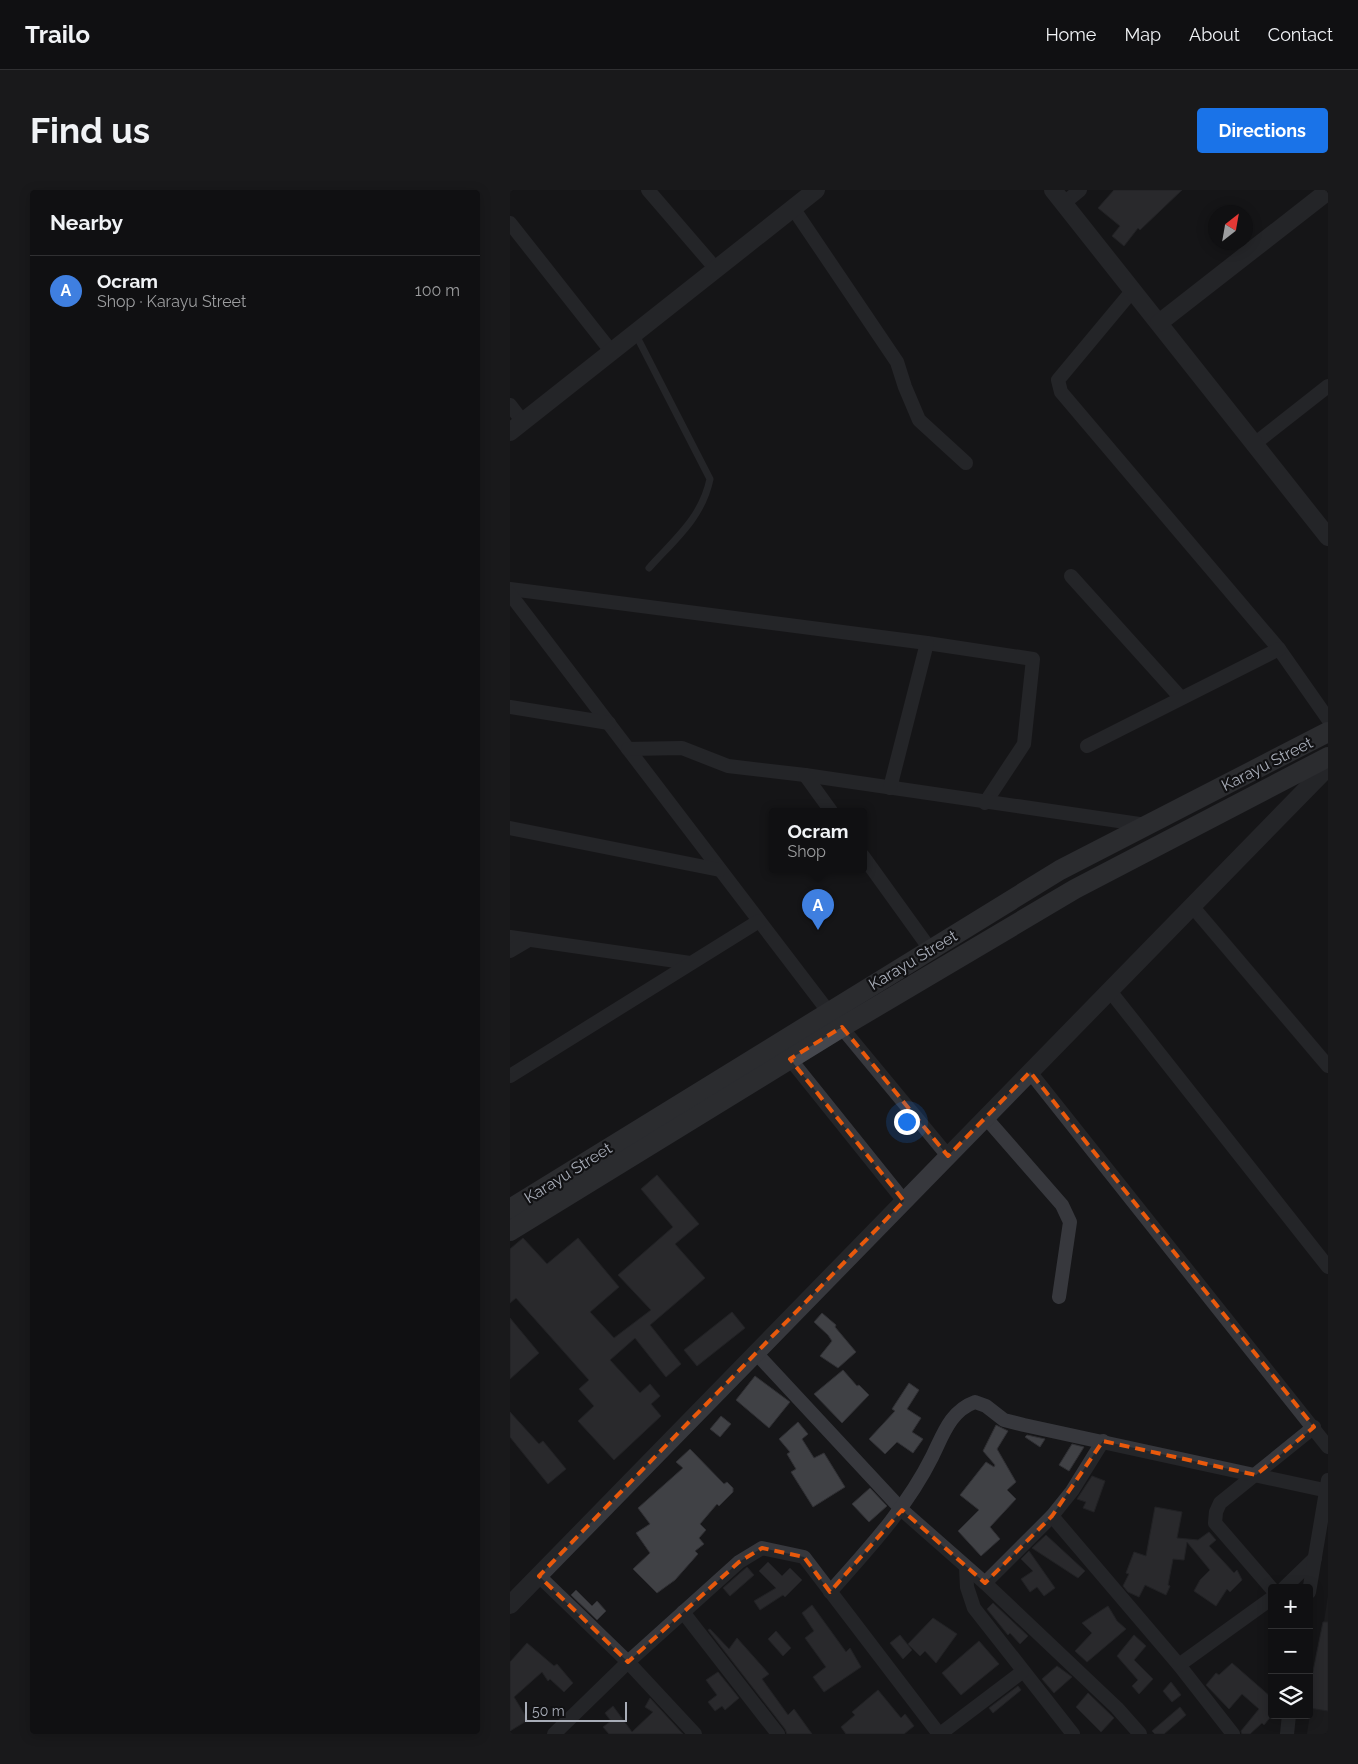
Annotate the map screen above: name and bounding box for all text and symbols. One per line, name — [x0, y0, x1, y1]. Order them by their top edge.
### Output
text: Trailo — [25, 20, 90, 49]
text: Home — [1045, 24, 1096, 45]
text: Map — [1124, 24, 1161, 45]
text: About — [1189, 24, 1240, 45]
text: Contact — [1268, 24, 1333, 45]
button: Directions — [1197, 108, 1328, 153]
text: Find us — [30, 110, 150, 151]
north arrow — [1208, 205, 1253, 250]
text: Nearby — [50, 210, 123, 235]
text: Ocram — [97, 270, 158, 292]
text: A — [61, 281, 71, 300]
text: 100 m — [415, 281, 460, 300]
text: Shop · Karayu Street — [97, 292, 246, 311]
street label: Karayu Street — [1218, 733, 1316, 795]
popup — [769, 808, 867, 873]
text: Ocram — [788, 820, 848, 842]
text: Shop — [788, 842, 826, 861]
pin: A — [802, 889, 834, 930]
street label: Karayu Street — [865, 926, 961, 994]
your location — [894, 1109, 920, 1135]
street label: Karayu Street — [521, 1138, 616, 1207]
map controls — [1268, 1584, 1313, 1719]
button: + — [1268, 1584, 1313, 1629]
button: − — [1268, 1629, 1313, 1674]
button: layers — [1268, 1674, 1313, 1719]
scale bar — [525, 1699, 628, 1722]
text: 50 m — [532, 1703, 565, 1719]

